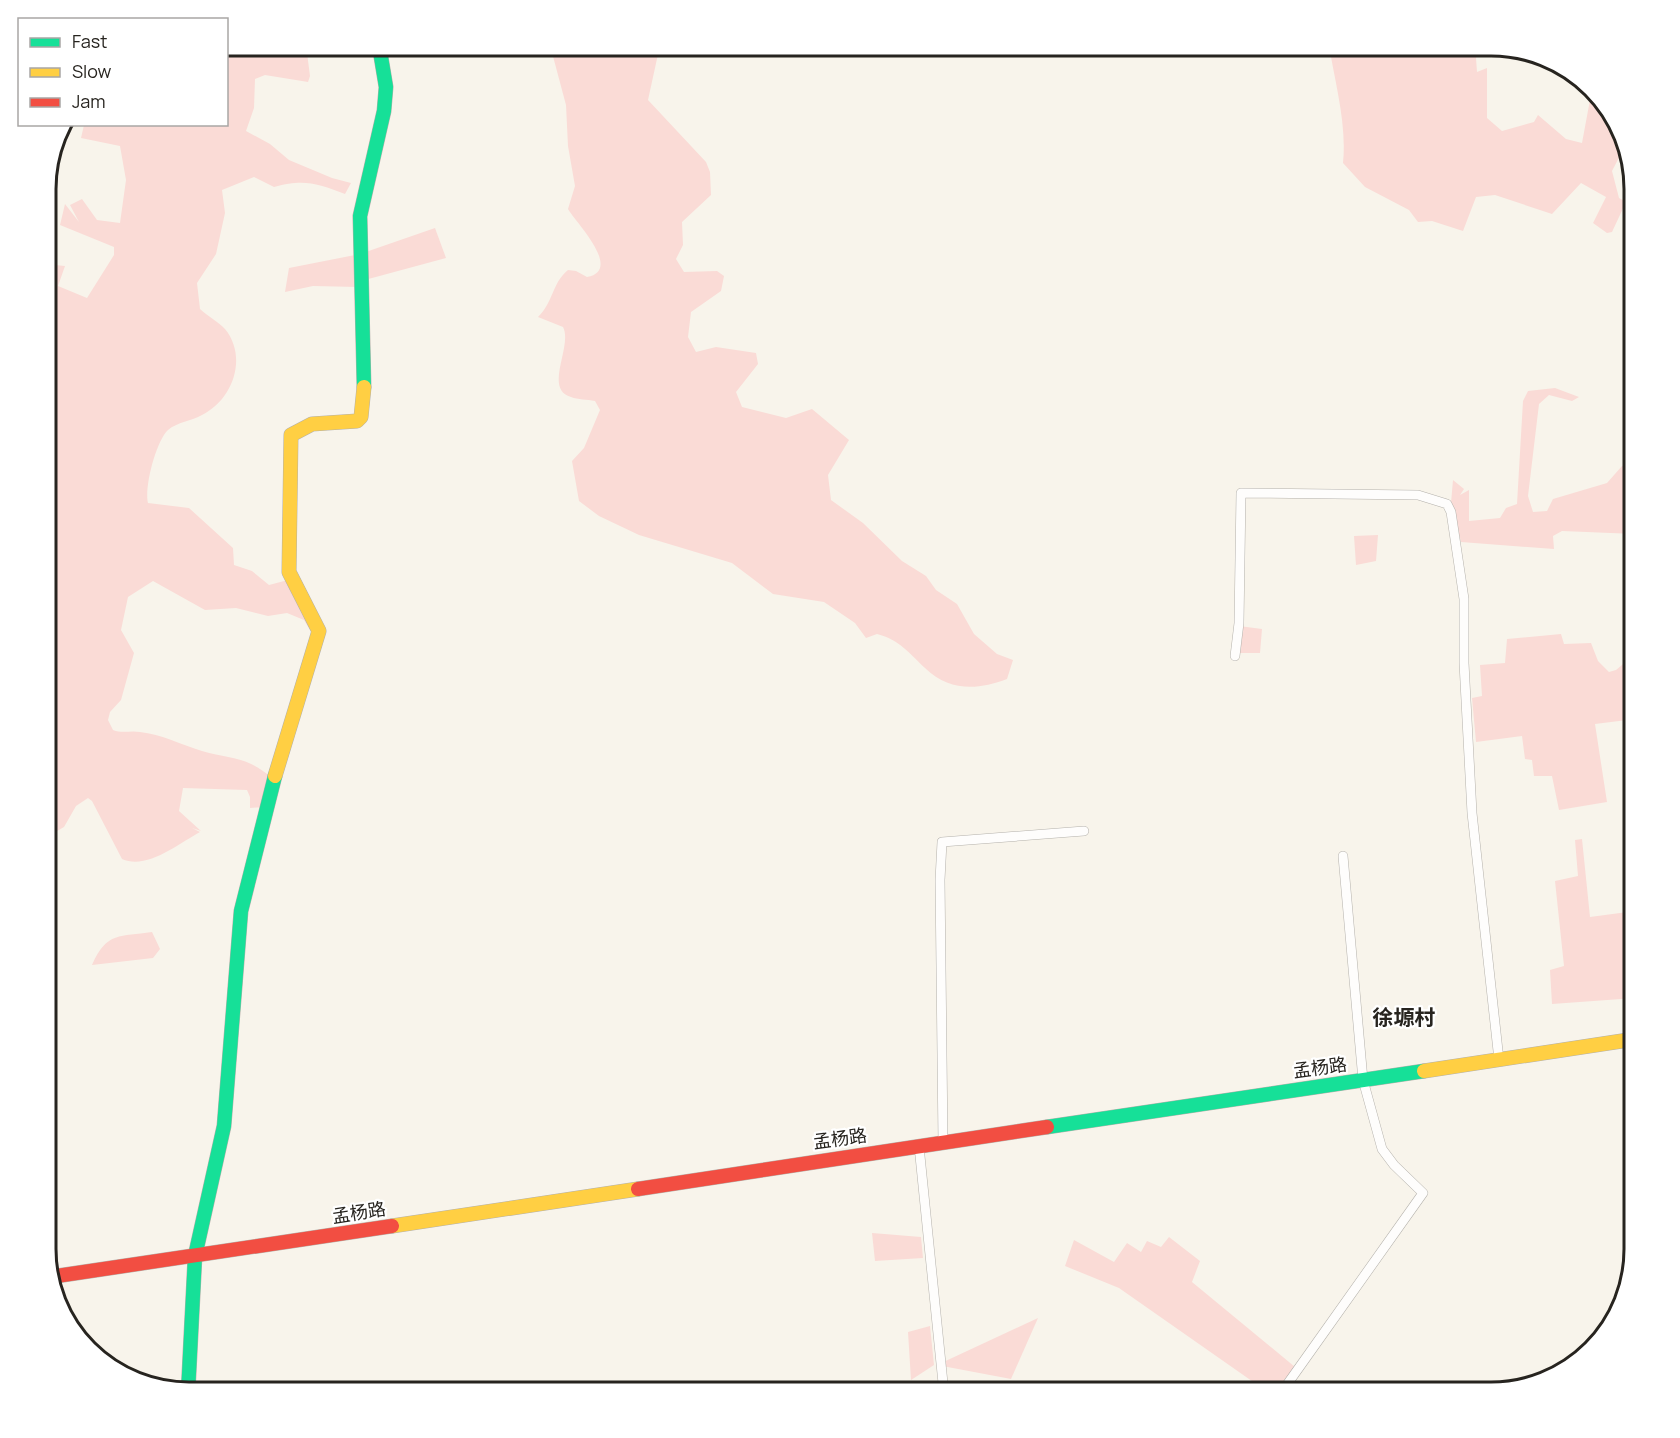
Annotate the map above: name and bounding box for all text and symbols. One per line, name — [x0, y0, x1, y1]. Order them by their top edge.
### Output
legend — [18, 18, 228, 126]
text: Fast — [72, 29, 107, 53]
text: Slow — [72, 59, 112, 83]
text: Jam — [72, 89, 106, 113]
district label: 徐塬村 — [1373, 1003, 1436, 1031]
street label: 孟杨路 — [1291, 1051, 1348, 1083]
street label: 孟杨路 — [811, 1122, 868, 1154]
street label: 孟杨路 — [330, 1196, 387, 1228]

